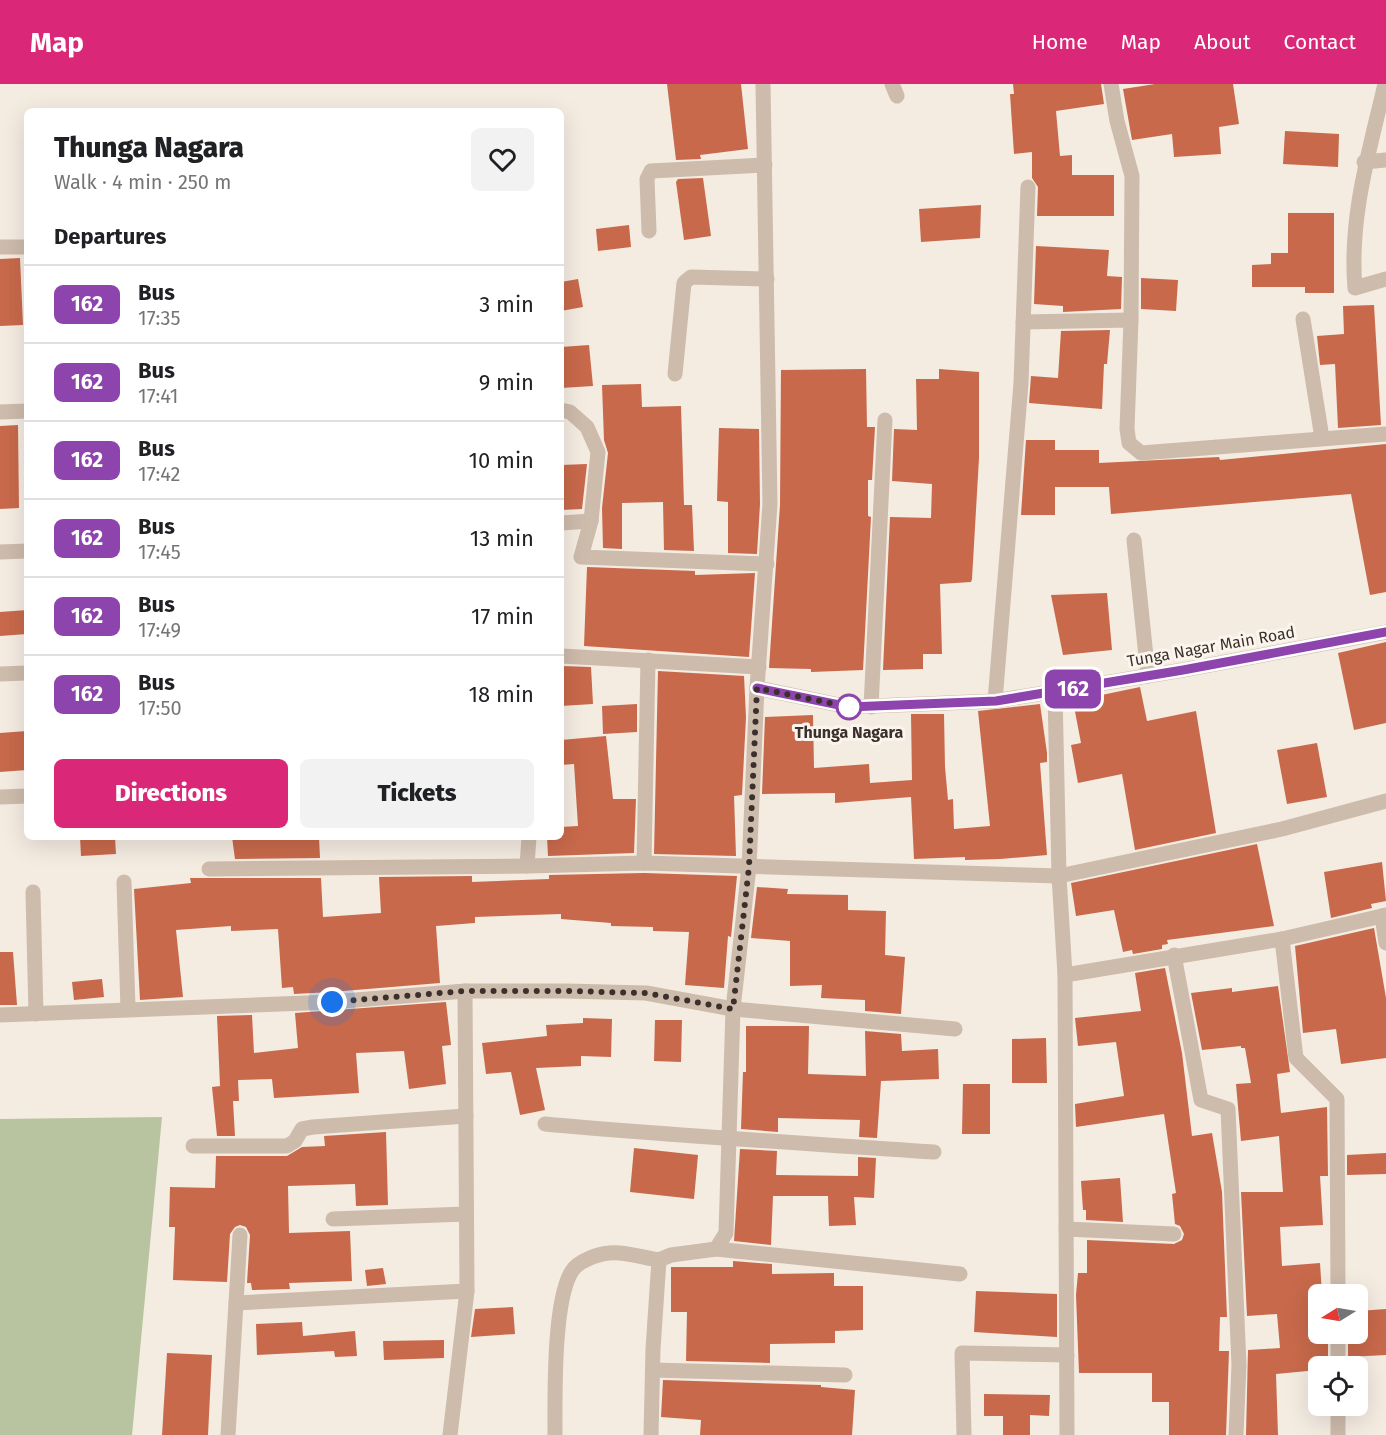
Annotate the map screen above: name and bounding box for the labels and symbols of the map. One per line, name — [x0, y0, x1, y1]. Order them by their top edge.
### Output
street label: Tunga Nagar Main Road — [1126, 622, 1296, 671]
line badge: 162 — [1038, 670, 1108, 708]
marker: Thunga Nagara — [836, 694, 862, 720]
place label: Thunga Nagara — [795, 723, 903, 742]
your location — [317, 987, 347, 1017]
north arrow — [1308, 1284, 1368, 1344]

